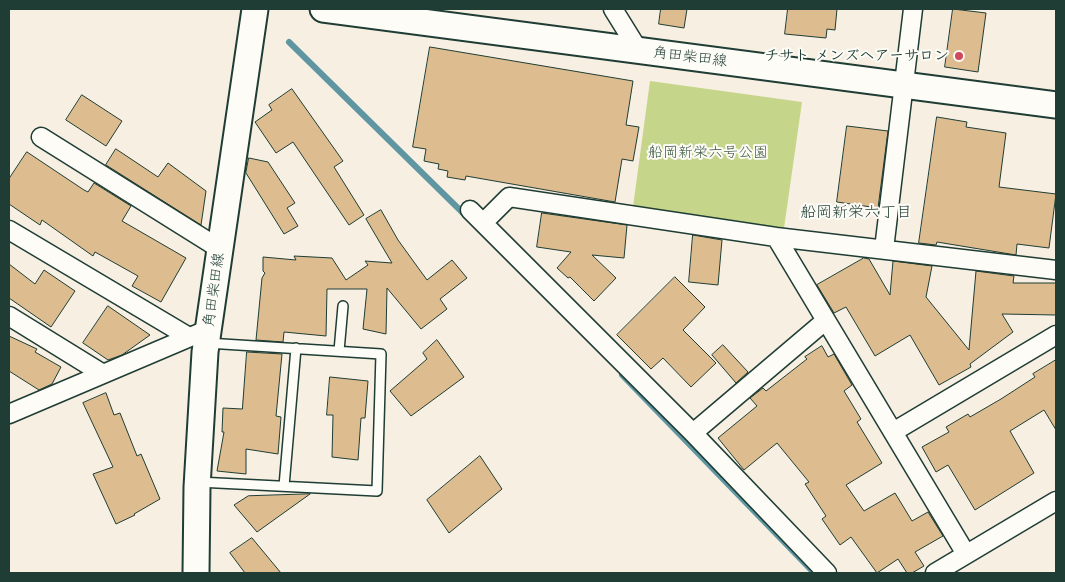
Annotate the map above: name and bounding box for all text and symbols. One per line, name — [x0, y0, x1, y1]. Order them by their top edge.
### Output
street label: 角田柴田線 — [652, 43, 728, 71]
place label: チサト メンズヘアーサロン — [764, 47, 949, 65]
marker: チサト メンズヘアーサロン — [953, 50, 965, 62]
park label: 船岡新栄六号公園 — [648, 144, 768, 162]
district label: 船岡新栄六丁目 — [800, 202, 912, 222]
street label: 角田柴田線 — [200, 252, 228, 328]

